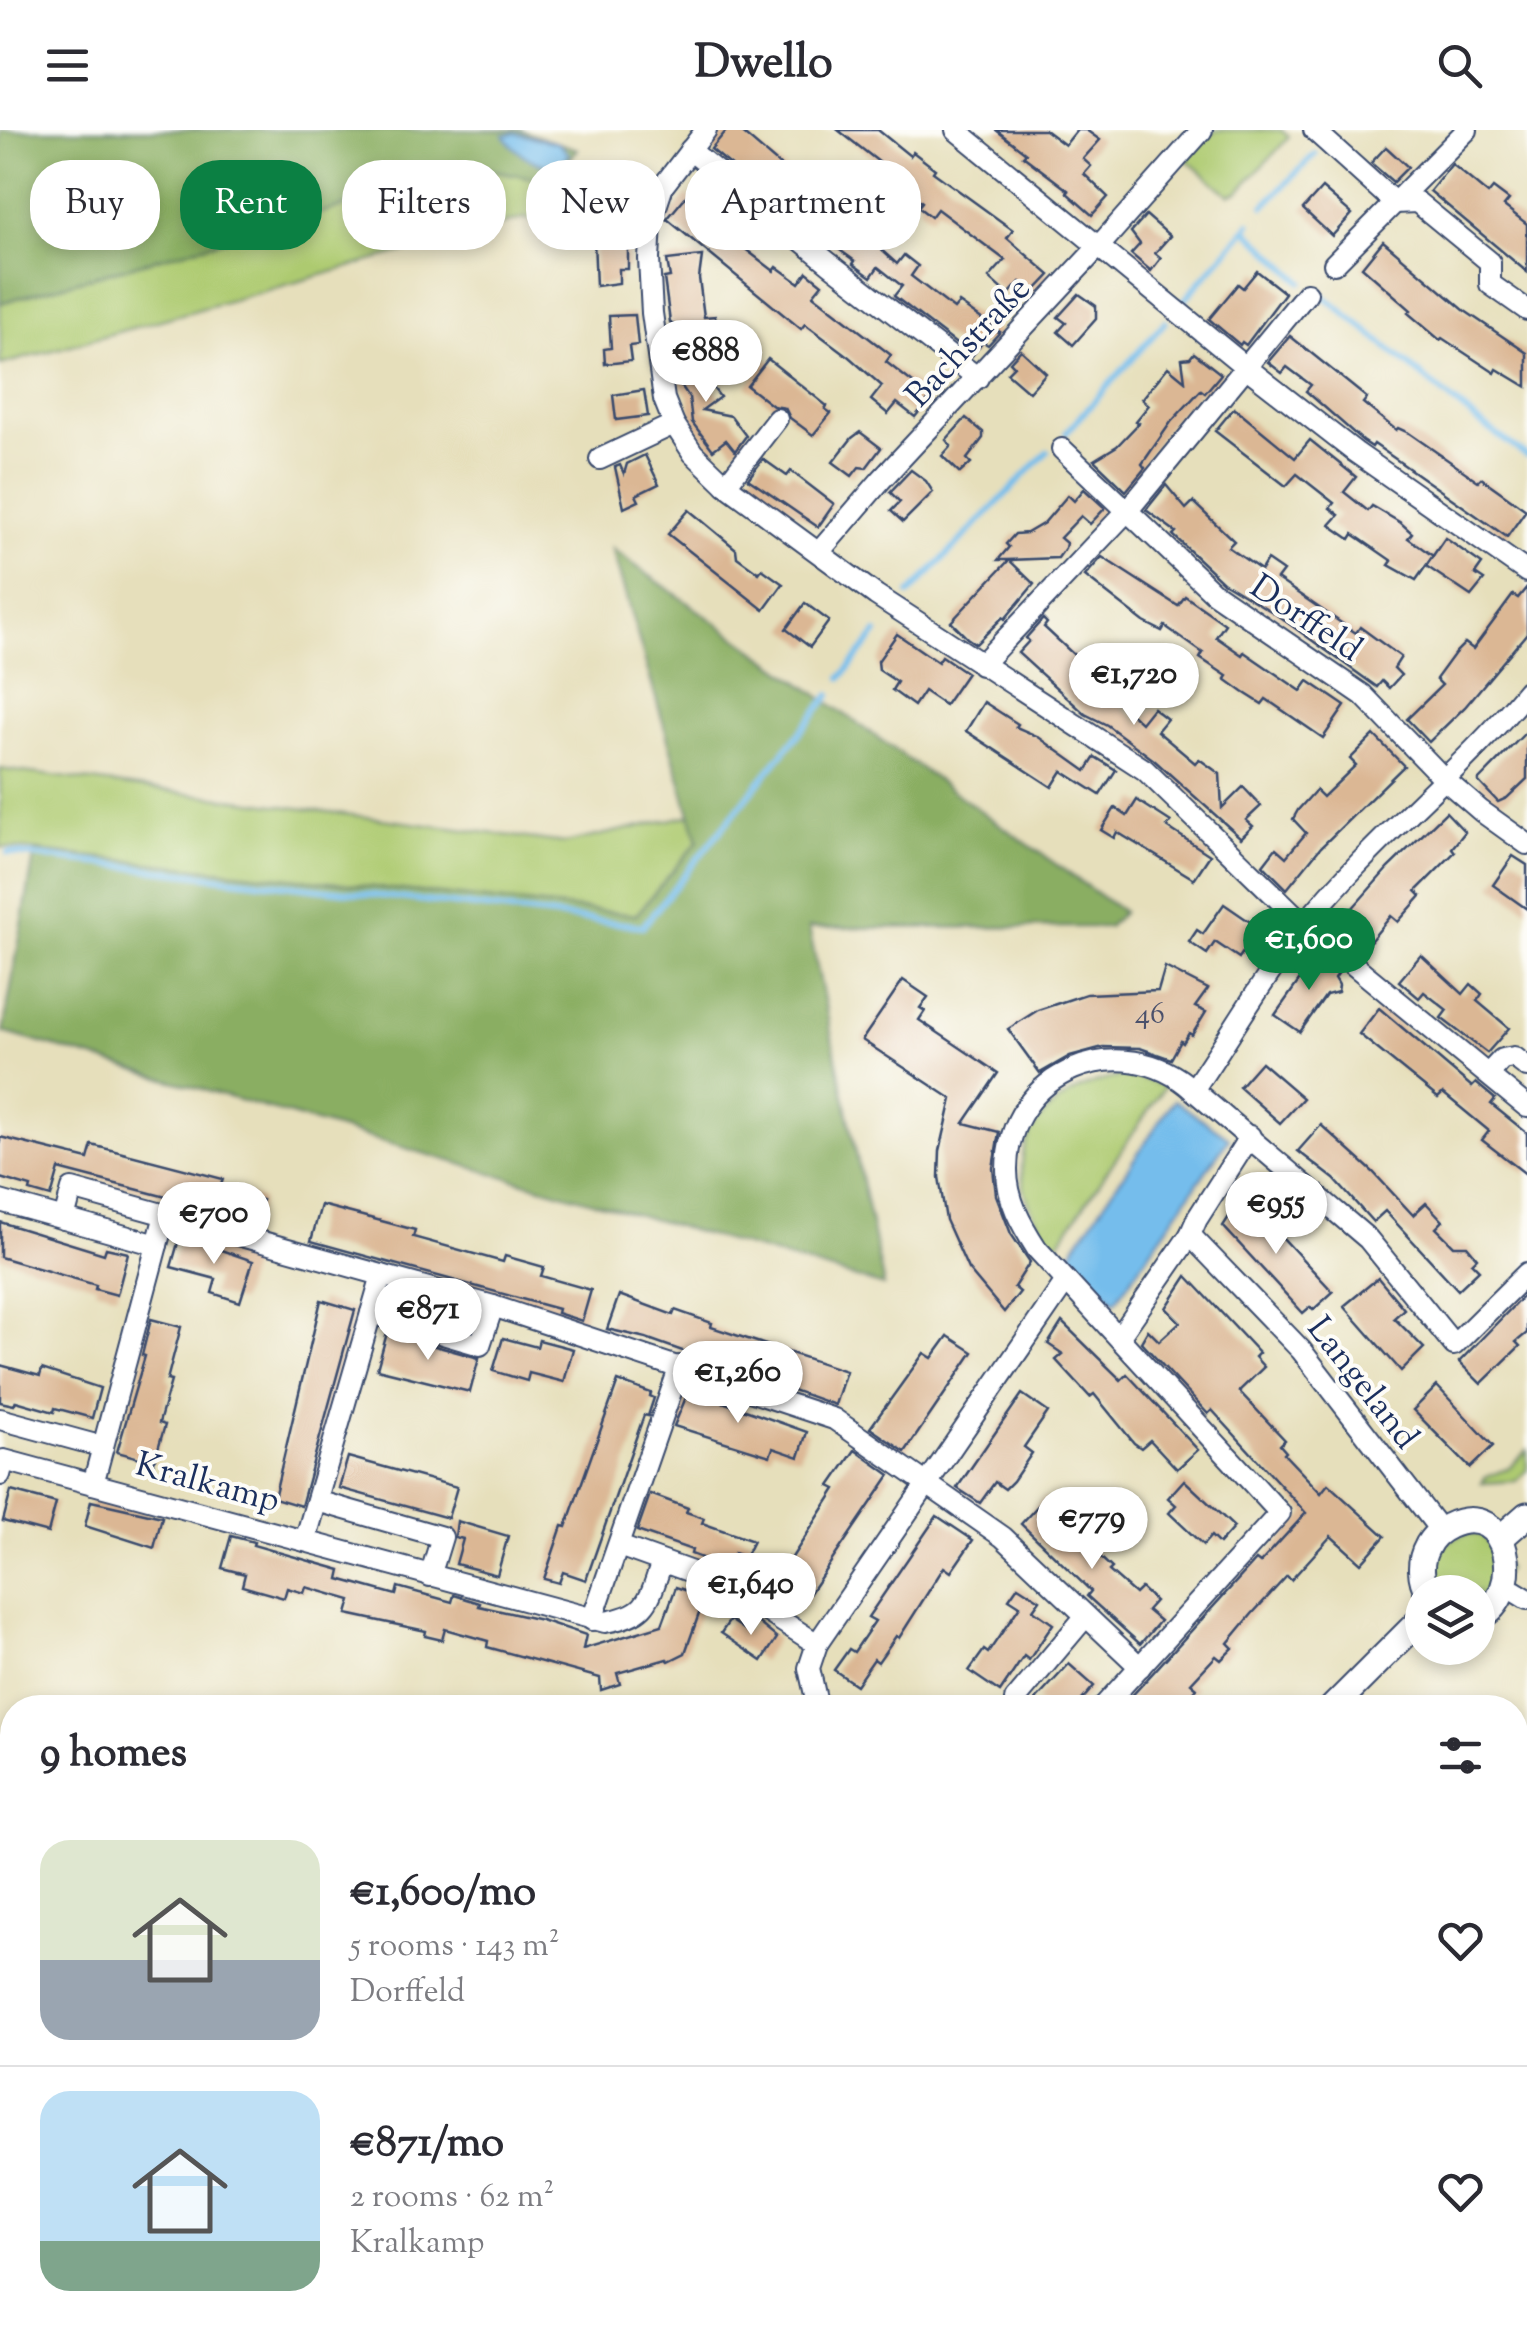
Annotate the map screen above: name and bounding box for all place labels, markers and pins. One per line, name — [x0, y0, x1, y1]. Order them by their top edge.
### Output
pin: €888 — [647, 320, 765, 405]
pin: €1,720 — [1053, 643, 1215, 728]
pin: €1,600 — [1228, 908, 1390, 993]
pin: €955 — [1217, 1172, 1335, 1257]
pin: €700 — [155, 1182, 273, 1267]
pin: €871 — [369, 1278, 487, 1363]
pin: €1,260 — [657, 1341, 819, 1426]
pin: €779 — [1033, 1487, 1151, 1572]
pin: €1,640 — [670, 1553, 832, 1638]

